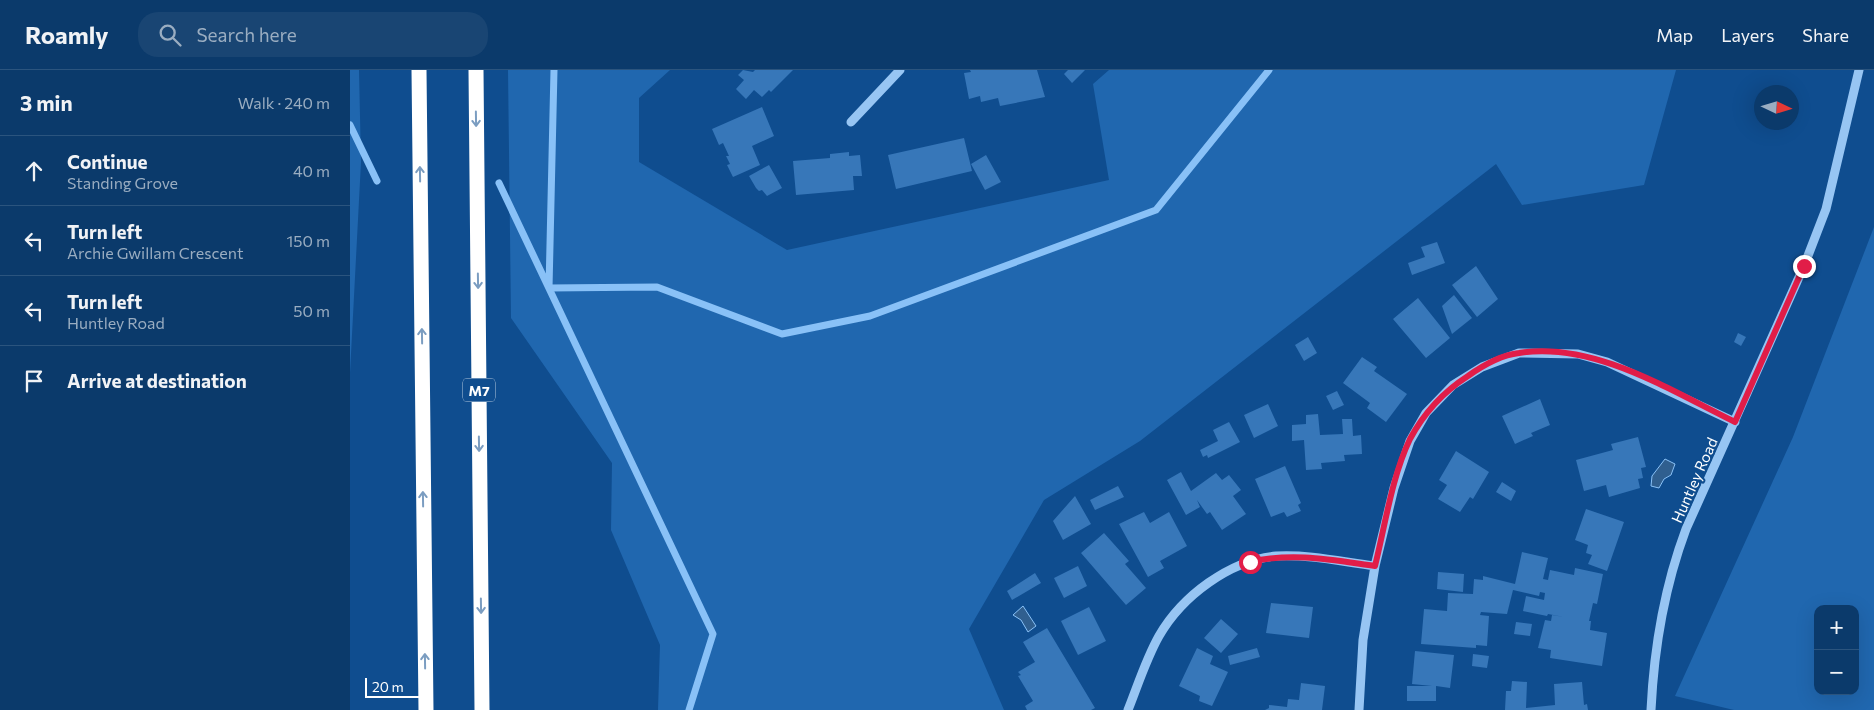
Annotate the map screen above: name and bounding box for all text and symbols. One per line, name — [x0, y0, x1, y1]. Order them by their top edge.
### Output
search box — [138, 12, 488, 57]
text: Roamly — [25, 20, 108, 49]
icon: search — [156, 21, 184, 49]
text: Search here — [196, 23, 297, 46]
text: Map — [1656, 24, 1693, 46]
text: Layers — [1721, 24, 1774, 46]
text: Share — [1802, 24, 1849, 46]
north arrow — [1754, 85, 1799, 130]
text: 3 min — [20, 90, 73, 115]
text: Walk · 240 m — [238, 93, 330, 112]
one-way arrow — [471, 110, 481, 126]
text: Continue — [67, 150, 147, 173]
icon: ahead — [20, 157, 48, 185]
text: 40 m — [293, 161, 330, 180]
one-way arrow — [415, 166, 425, 182]
text: Standing Grove — [67, 173, 178, 192]
text: Turn left — [67, 220, 142, 243]
icon: left — [20, 227, 48, 255]
text: 150 m — [287, 231, 330, 250]
text: Archie Gwillam Crescent — [67, 243, 244, 262]
route end — [1793, 255, 1816, 278]
one-way arrow — [473, 272, 483, 289]
text: Turn left — [67, 290, 142, 313]
icon: left — [20, 297, 48, 325]
text: 50 m — [293, 301, 330, 320]
text: Huntley Road — [67, 313, 165, 332]
one-way arrow — [417, 329, 427, 345]
icon: arrive — [20, 367, 48, 395]
text: Arrive at destination — [67, 369, 247, 392]
road number: M7 — [463, 378, 495, 402]
one-way arrow — [475, 435, 484, 451]
street label: Huntley Road — [1667, 435, 1721, 525]
one-way arrow — [419, 491, 428, 507]
route start — [1239, 551, 1262, 574]
one-way arrow — [476, 598, 486, 614]
map controls — [1814, 605, 1859, 695]
button: + — [1814, 605, 1859, 650]
button: − — [1814, 650, 1859, 695]
one-way arrow — [420, 654, 430, 670]
scale bar — [365, 675, 432, 698]
text: 20 m — [372, 678, 404, 695]

